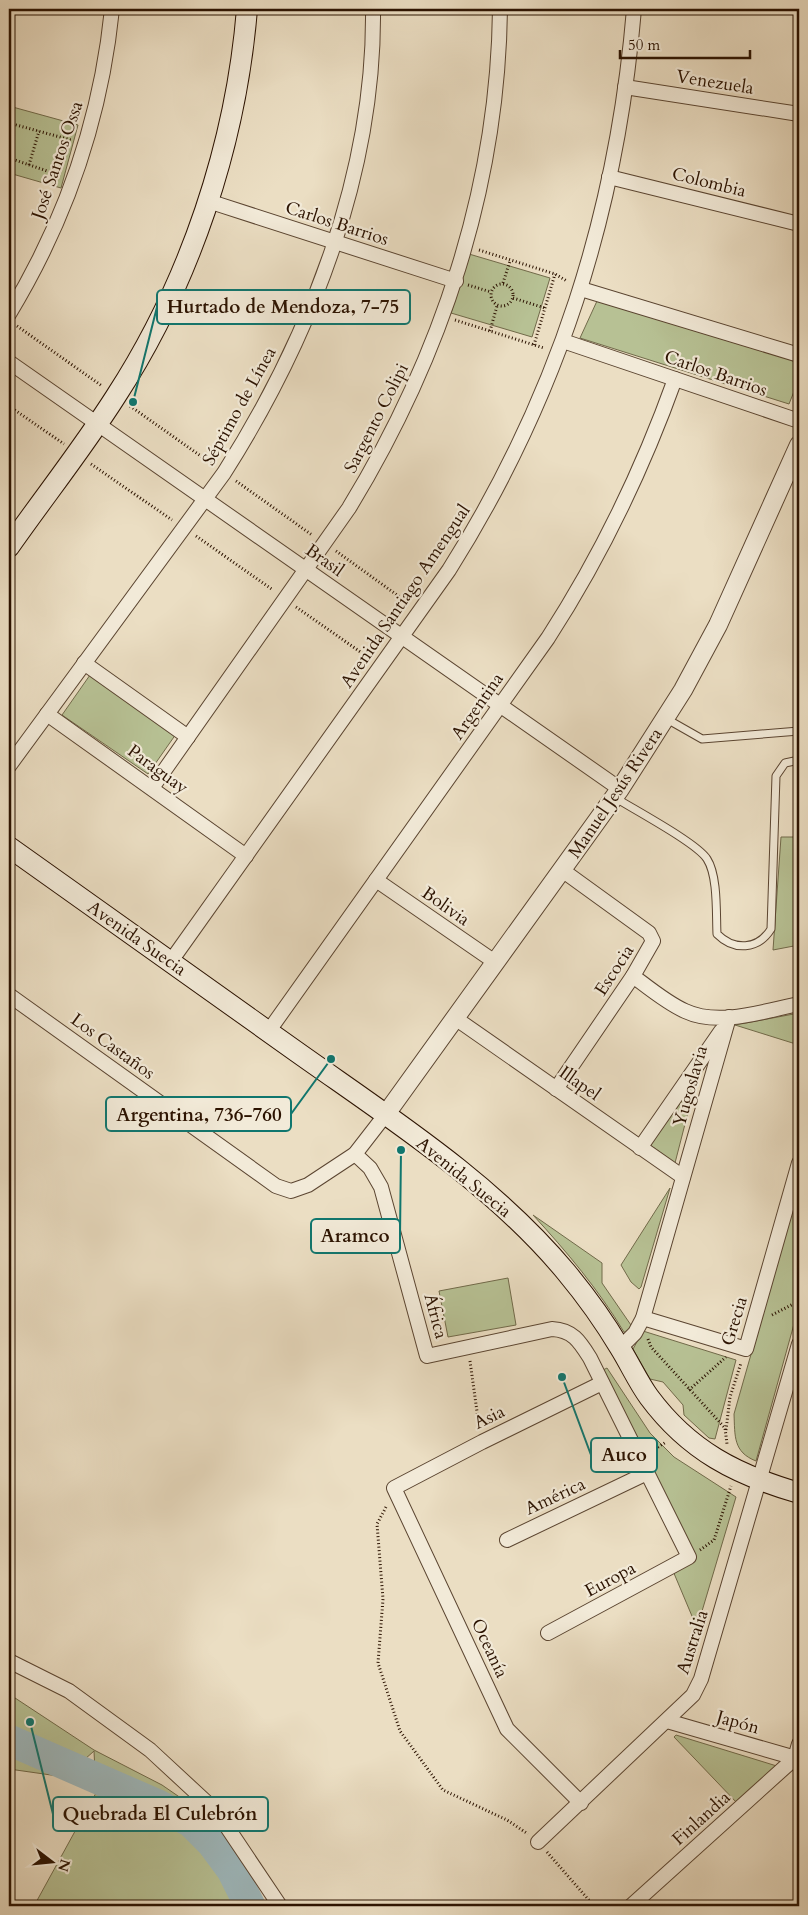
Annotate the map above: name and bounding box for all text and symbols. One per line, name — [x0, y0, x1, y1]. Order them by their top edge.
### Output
scale bar — [620, 28, 750, 60]
text: 50 m — [628, 35, 660, 55]
street label: Venezuela — [674, 64, 756, 101]
street label: José Santos Ossa — [25, 97, 89, 225]
street label: Colombia — [669, 161, 749, 204]
street label: Carlos Barrios — [282, 195, 392, 252]
callout: Hurtado de Mendoza, 7-75 — [157, 290, 410, 324]
text: Hurtado de Mendoza, 7-75 — [167, 294, 399, 320]
street label: Séptimo de Línea — [196, 342, 282, 470]
street label: Carlos Barrios — [661, 344, 771, 403]
street label: Sargento Colipi — [338, 359, 415, 477]
street label: Avenida Santiago Amengual — [335, 499, 477, 693]
street label: Brasil — [300, 538, 350, 583]
street label: Argentina — [445, 668, 510, 745]
street label: Manuel Jesús Rivera — [562, 723, 669, 864]
street label: Paraguay — [122, 739, 194, 800]
street label: Bolivia — [417, 881, 475, 932]
street label: Avenida Suecia — [82, 895, 191, 982]
street label: Escocia — [589, 940, 640, 1001]
street label: Los Castaños — [66, 1007, 160, 1085]
street label: Yugoslavia — [667, 1042, 714, 1130]
street label: Illapel — [554, 1060, 606, 1107]
callout: Argentina, 736-760 — [106, 1097, 291, 1131]
text: Argentina, 736-760 — [116, 1102, 282, 1128]
street label: Avenida Suecia — [411, 1131, 517, 1224]
callout: Aramco — [311, 1219, 400, 1253]
text: Aramco — [320, 1223, 390, 1249]
street label: África — [418, 1291, 454, 1342]
street label: Grecia — [715, 1293, 754, 1349]
street label: Asia — [470, 1399, 509, 1436]
callout: Auco — [591, 1438, 657, 1472]
text: Auco — [601, 1442, 647, 1468]
street label: América — [521, 1472, 590, 1521]
street label: Europa — [580, 1555, 640, 1603]
street label: Australia — [670, 1607, 715, 1677]
street label: Oceanía — [465, 1614, 514, 1682]
street label: Japón — [711, 1704, 763, 1741]
street label: Finlandia — [667, 1785, 736, 1851]
callout: Quebrada El Culebrón — [53, 1797, 268, 1831]
text: Quebrada El Culebrón — [63, 1801, 258, 1827]
north arrow — [28, 1838, 78, 1888]
text: N — [53, 1857, 75, 1874]

